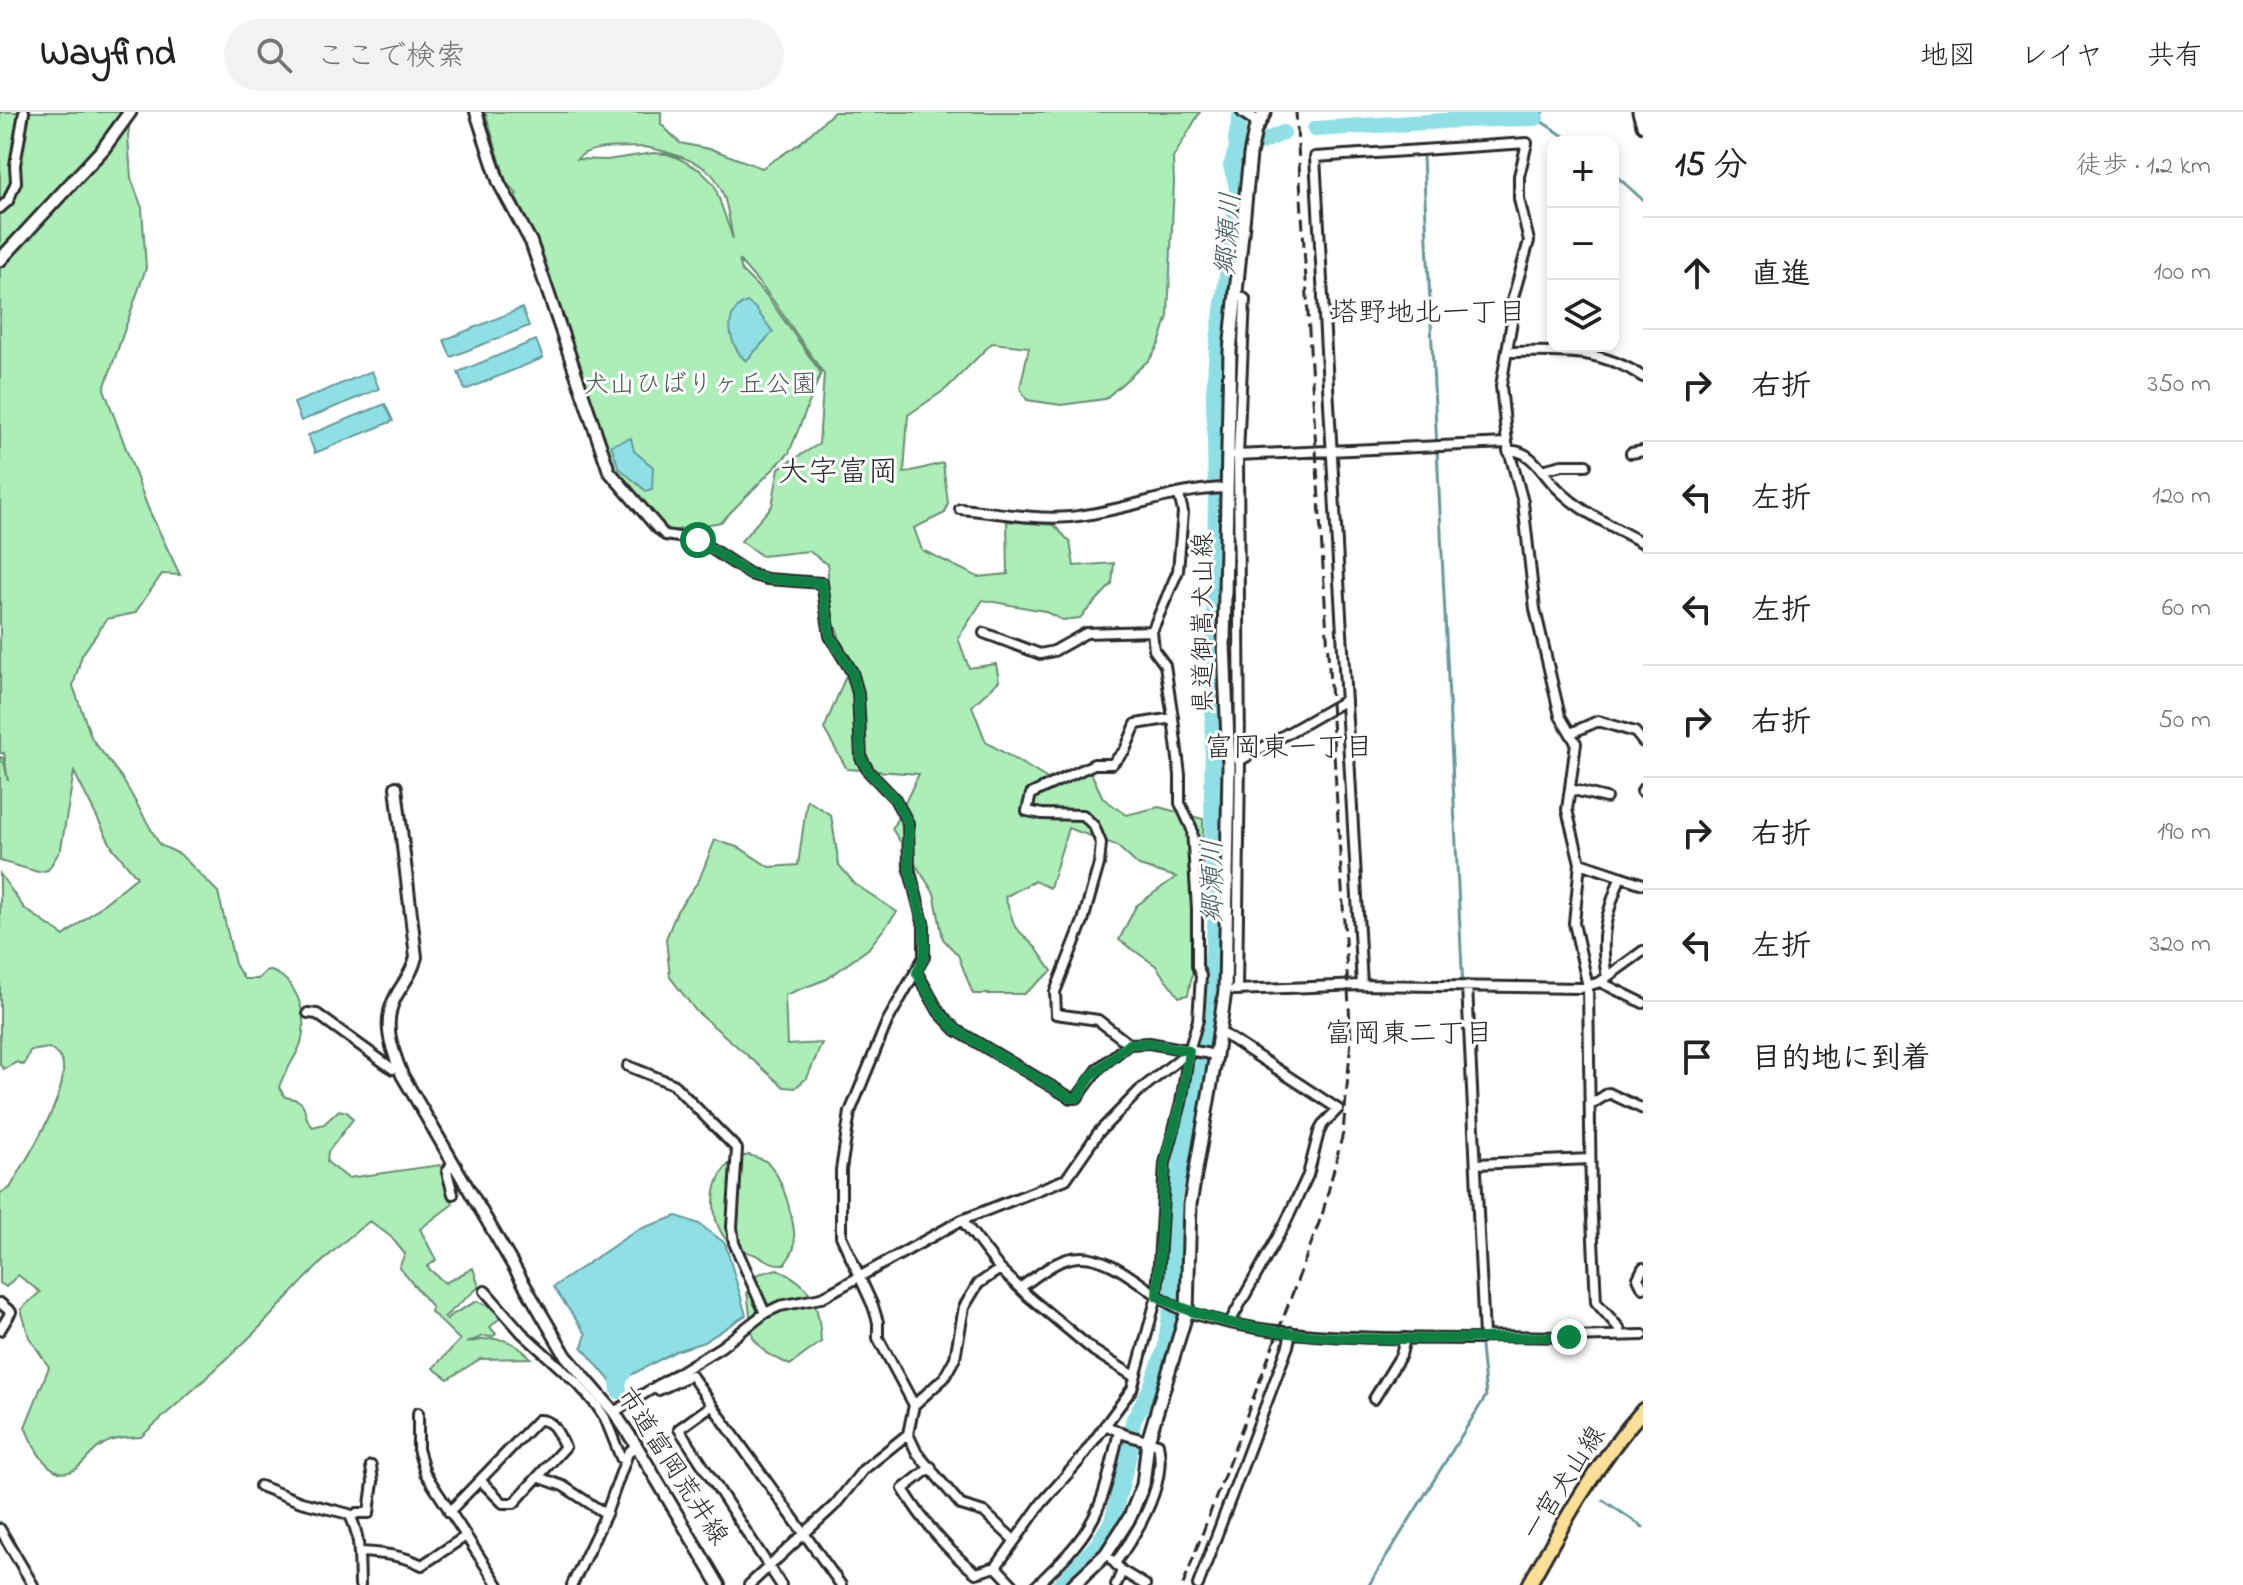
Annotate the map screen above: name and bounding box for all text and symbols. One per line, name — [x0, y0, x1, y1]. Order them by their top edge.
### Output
search box — [224, 19, 784, 91]
text: Wayfind — [40, 27, 176, 83]
icon: search — [252, 33, 296, 77]
text: ここで検索 — [316, 36, 466, 80]
text: 地図 — [1920, 37, 1976, 78]
text: レイヤ — [2020, 37, 2103, 78]
text: 共有 — [2147, 37, 2203, 78]
map controls — [1547, 136, 1619, 352]
button: + — [1547, 136, 1619, 208]
text: 15 分 — [1675, 142, 1748, 192]
text: 徒歩 · 1.2 km — [2076, 148, 2211, 186]
water label: 郷瀬川 — [1207, 191, 1253, 277]
button: − — [1547, 208, 1619, 280]
icon: ahead — [1675, 251, 1719, 295]
text: 直進 — [1751, 254, 1811, 298]
text: 100 m — [2154, 254, 2211, 292]
button: layers — [1547, 280, 1619, 352]
district label: 塔野地北一丁目 — [1330, 294, 1526, 335]
icon: right — [1675, 363, 1719, 407]
text: 右折 — [1751, 366, 1811, 410]
text: 350 m — [2147, 366, 2211, 404]
park label: 犬山ひばりヶ丘公園 — [583, 367, 817, 405]
district label: 大字富岡 — [778, 452, 898, 496]
icon: left — [1675, 475, 1719, 519]
text: 左折 — [1751, 478, 1811, 522]
text: 120 m — [2152, 478, 2211, 516]
route start — [680, 522, 716, 558]
street label: 県道御嵩犬山線 — [1186, 532, 1224, 714]
icon: left — [1675, 587, 1719, 631]
text: 左折 — [1751, 590, 1811, 634]
text: 60 m — [2162, 590, 2211, 628]
icon: right — [1675, 699, 1719, 743]
text: 右折 — [1751, 702, 1811, 746]
text: 50 m — [2158, 702, 2211, 740]
district label: 富岡東一丁目 — [1205, 729, 1373, 770]
icon: right — [1675, 811, 1719, 855]
text: 右折 — [1751, 814, 1811, 858]
text: 190 m — [2157, 814, 2211, 852]
water label: 郷瀬川 — [1194, 839, 1235, 923]
icon: left — [1675, 923, 1719, 967]
text: 左折 — [1751, 926, 1811, 970]
text: 320 m — [2149, 926, 2211, 964]
district label: 富岡東二丁目 — [1325, 1015, 1493, 1056]
icon: arrive — [1675, 1035, 1719, 1079]
text: 目的地に到着 — [1751, 1038, 1931, 1082]
route end — [1551, 1319, 1587, 1355]
street label: 市道富岡荒井線 — [605, 1380, 737, 1554]
street label: 一宮犬山線 — [1514, 1419, 1616, 1549]

